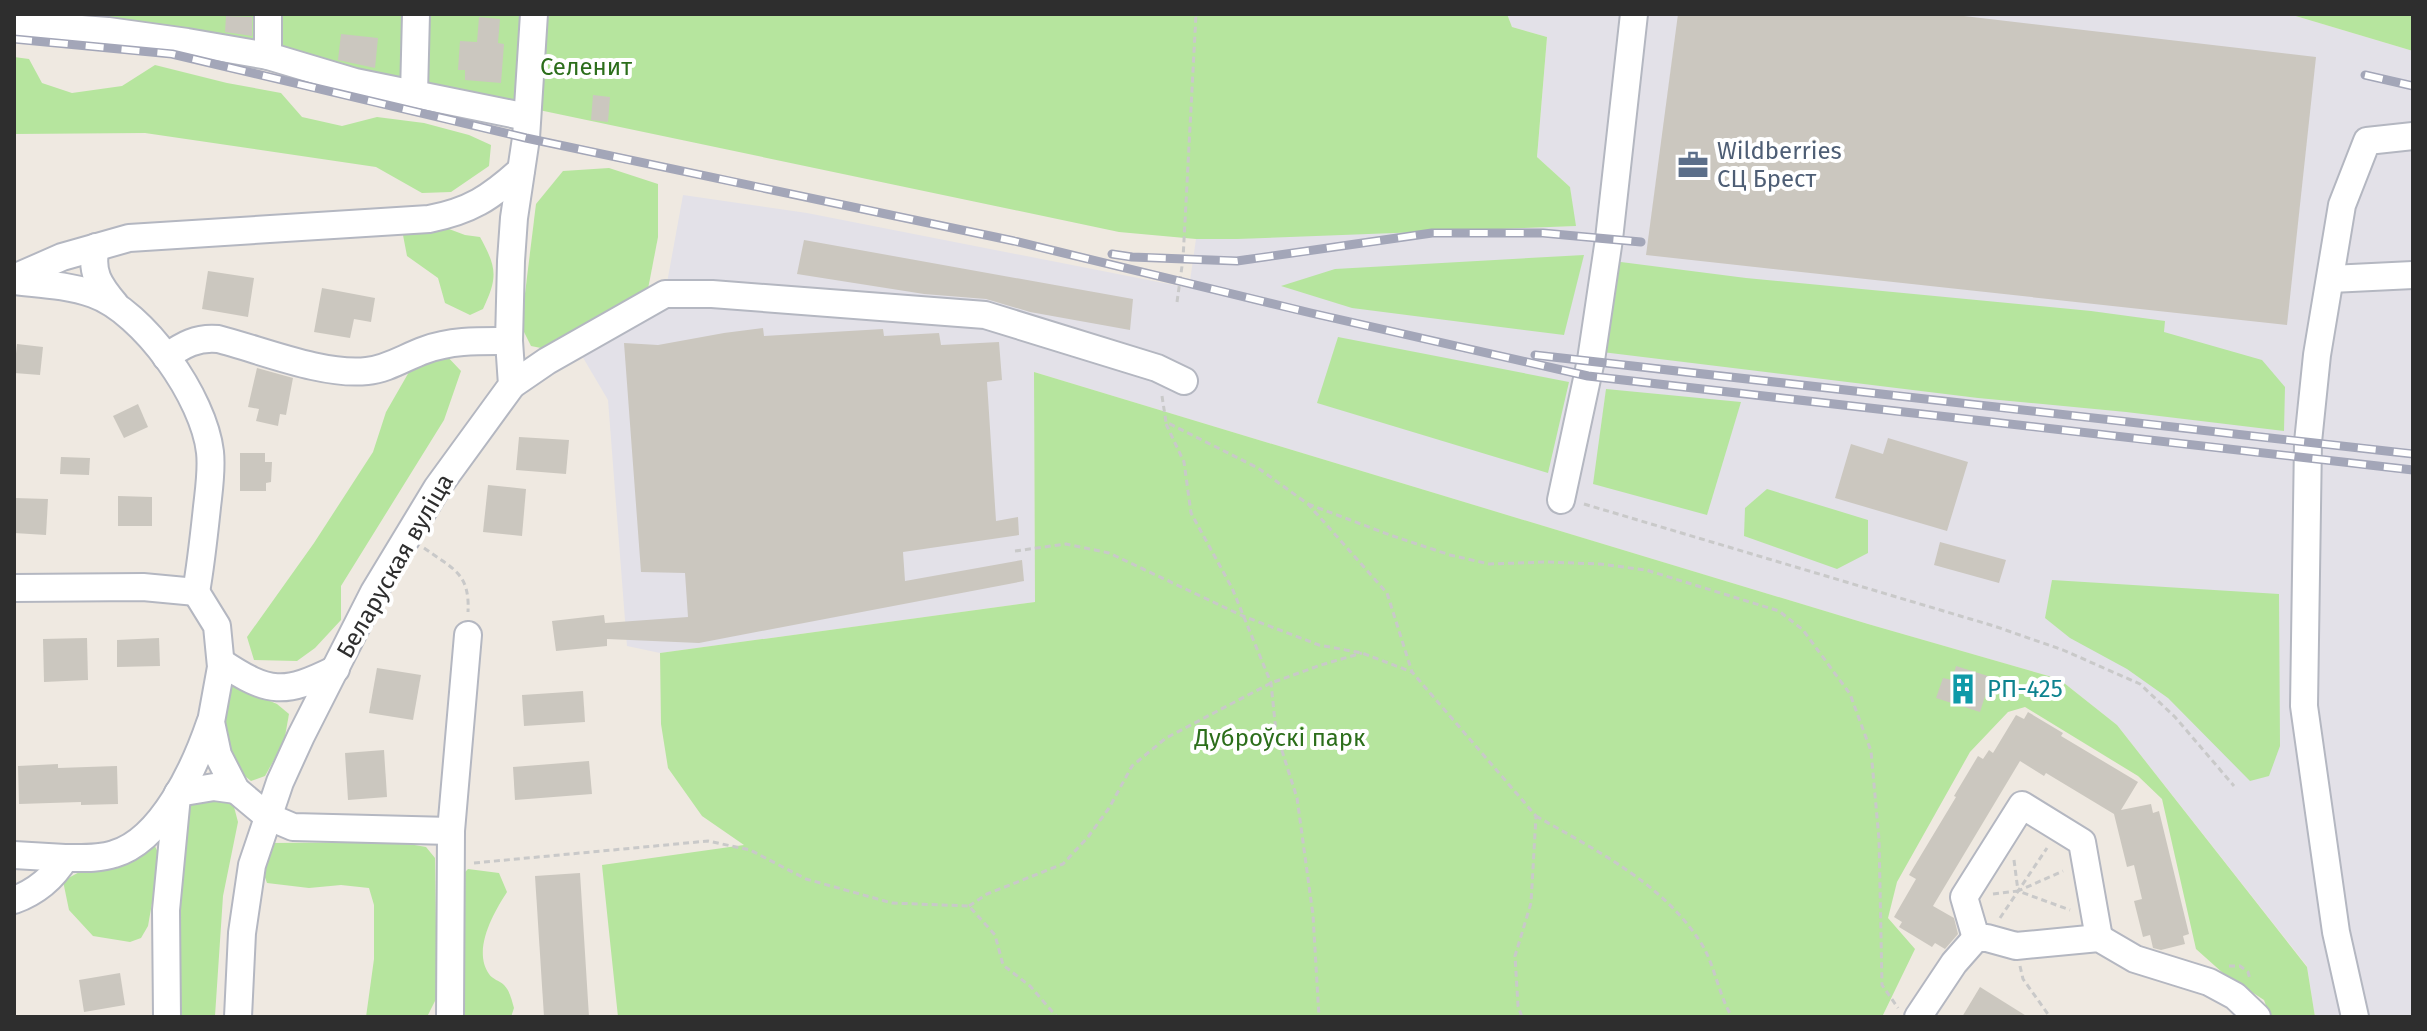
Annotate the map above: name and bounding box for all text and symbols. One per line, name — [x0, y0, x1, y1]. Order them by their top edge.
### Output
park label: Селенит — [540, 53, 632, 81]
place label: Wildberries СЦ Брест — [1717, 137, 1842, 193]
office icon: Wildberries СЦ Брест — [1676, 148, 1710, 182]
street label: Беларуская вуліца — [331, 469, 459, 663]
building icon: РП-425 — [1946, 672, 1980, 706]
place label: РП-425 — [1987, 675, 2063, 703]
park label: Дуброўскі парк — [1193, 724, 1366, 752]

